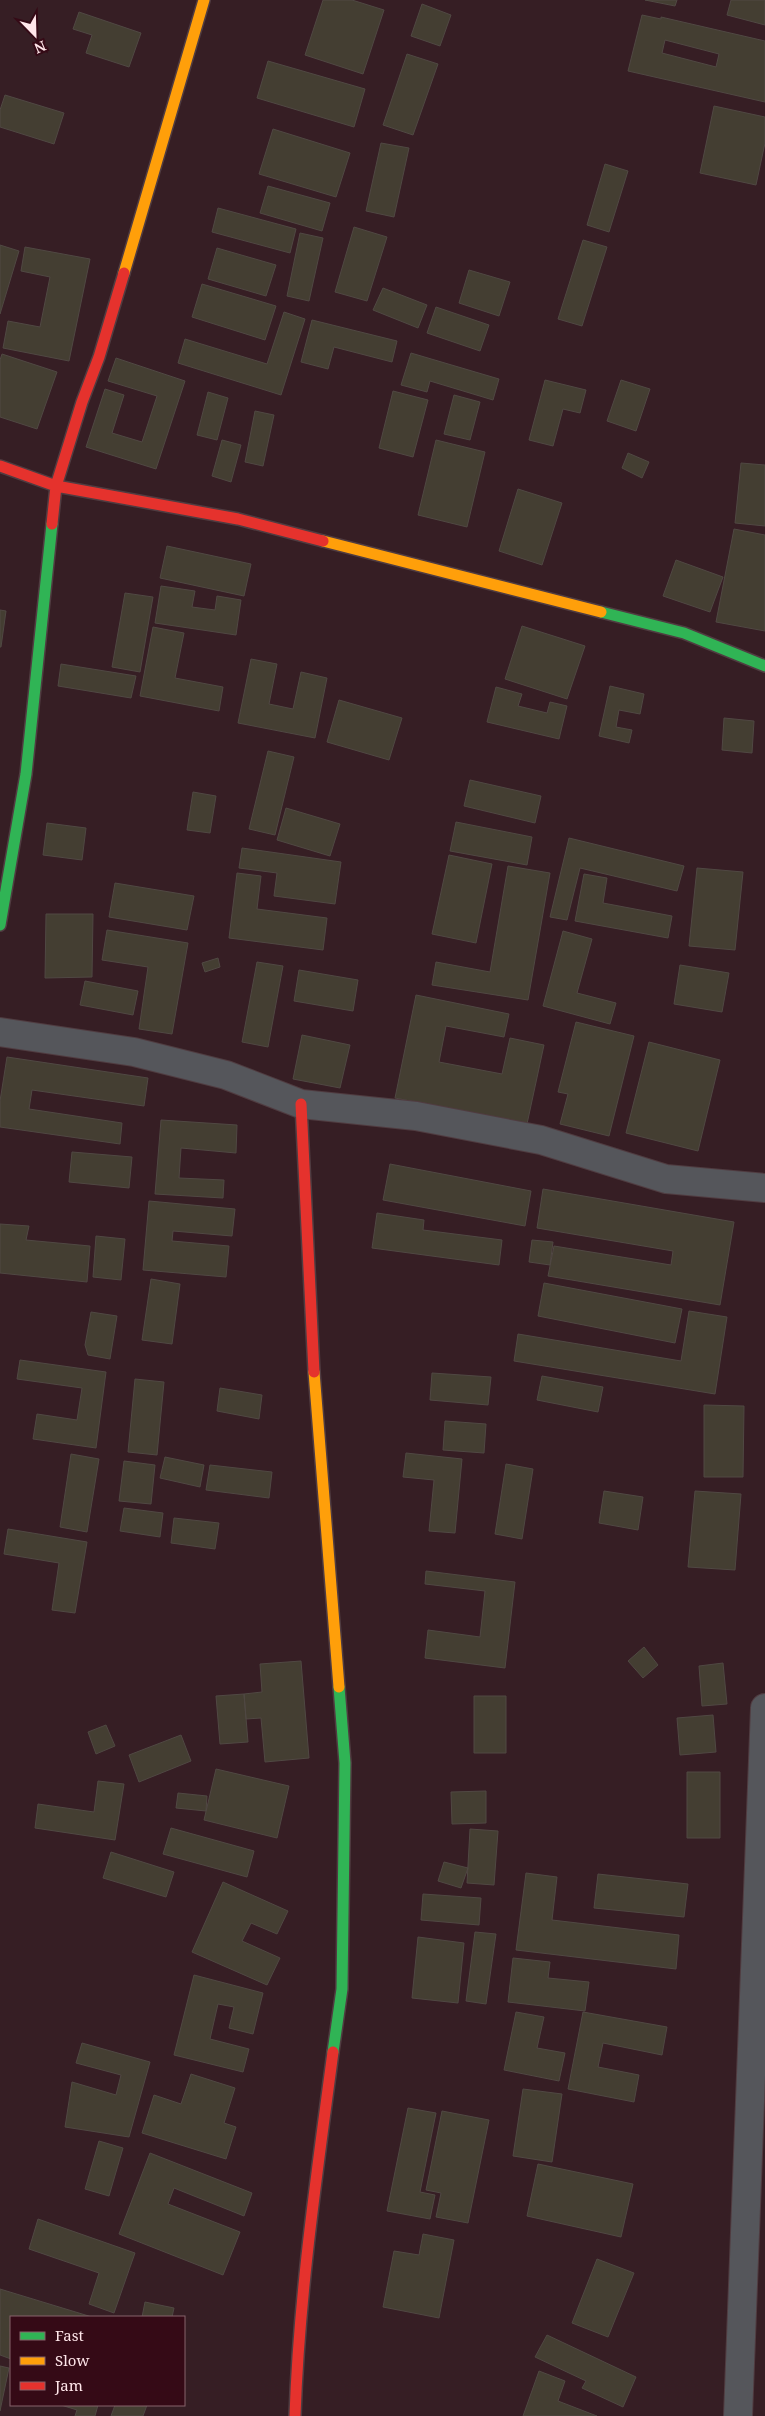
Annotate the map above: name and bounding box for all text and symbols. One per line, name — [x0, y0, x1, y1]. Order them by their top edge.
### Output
north arrow — [10, 10, 60, 60]
text: N — [31, 37, 49, 58]
legend — [10, 2316, 185, 2406]
text: Fast — [55, 2325, 84, 2345]
text: Slow — [55, 2350, 89, 2370]
text: Jam — [54, 2375, 83, 2395]

